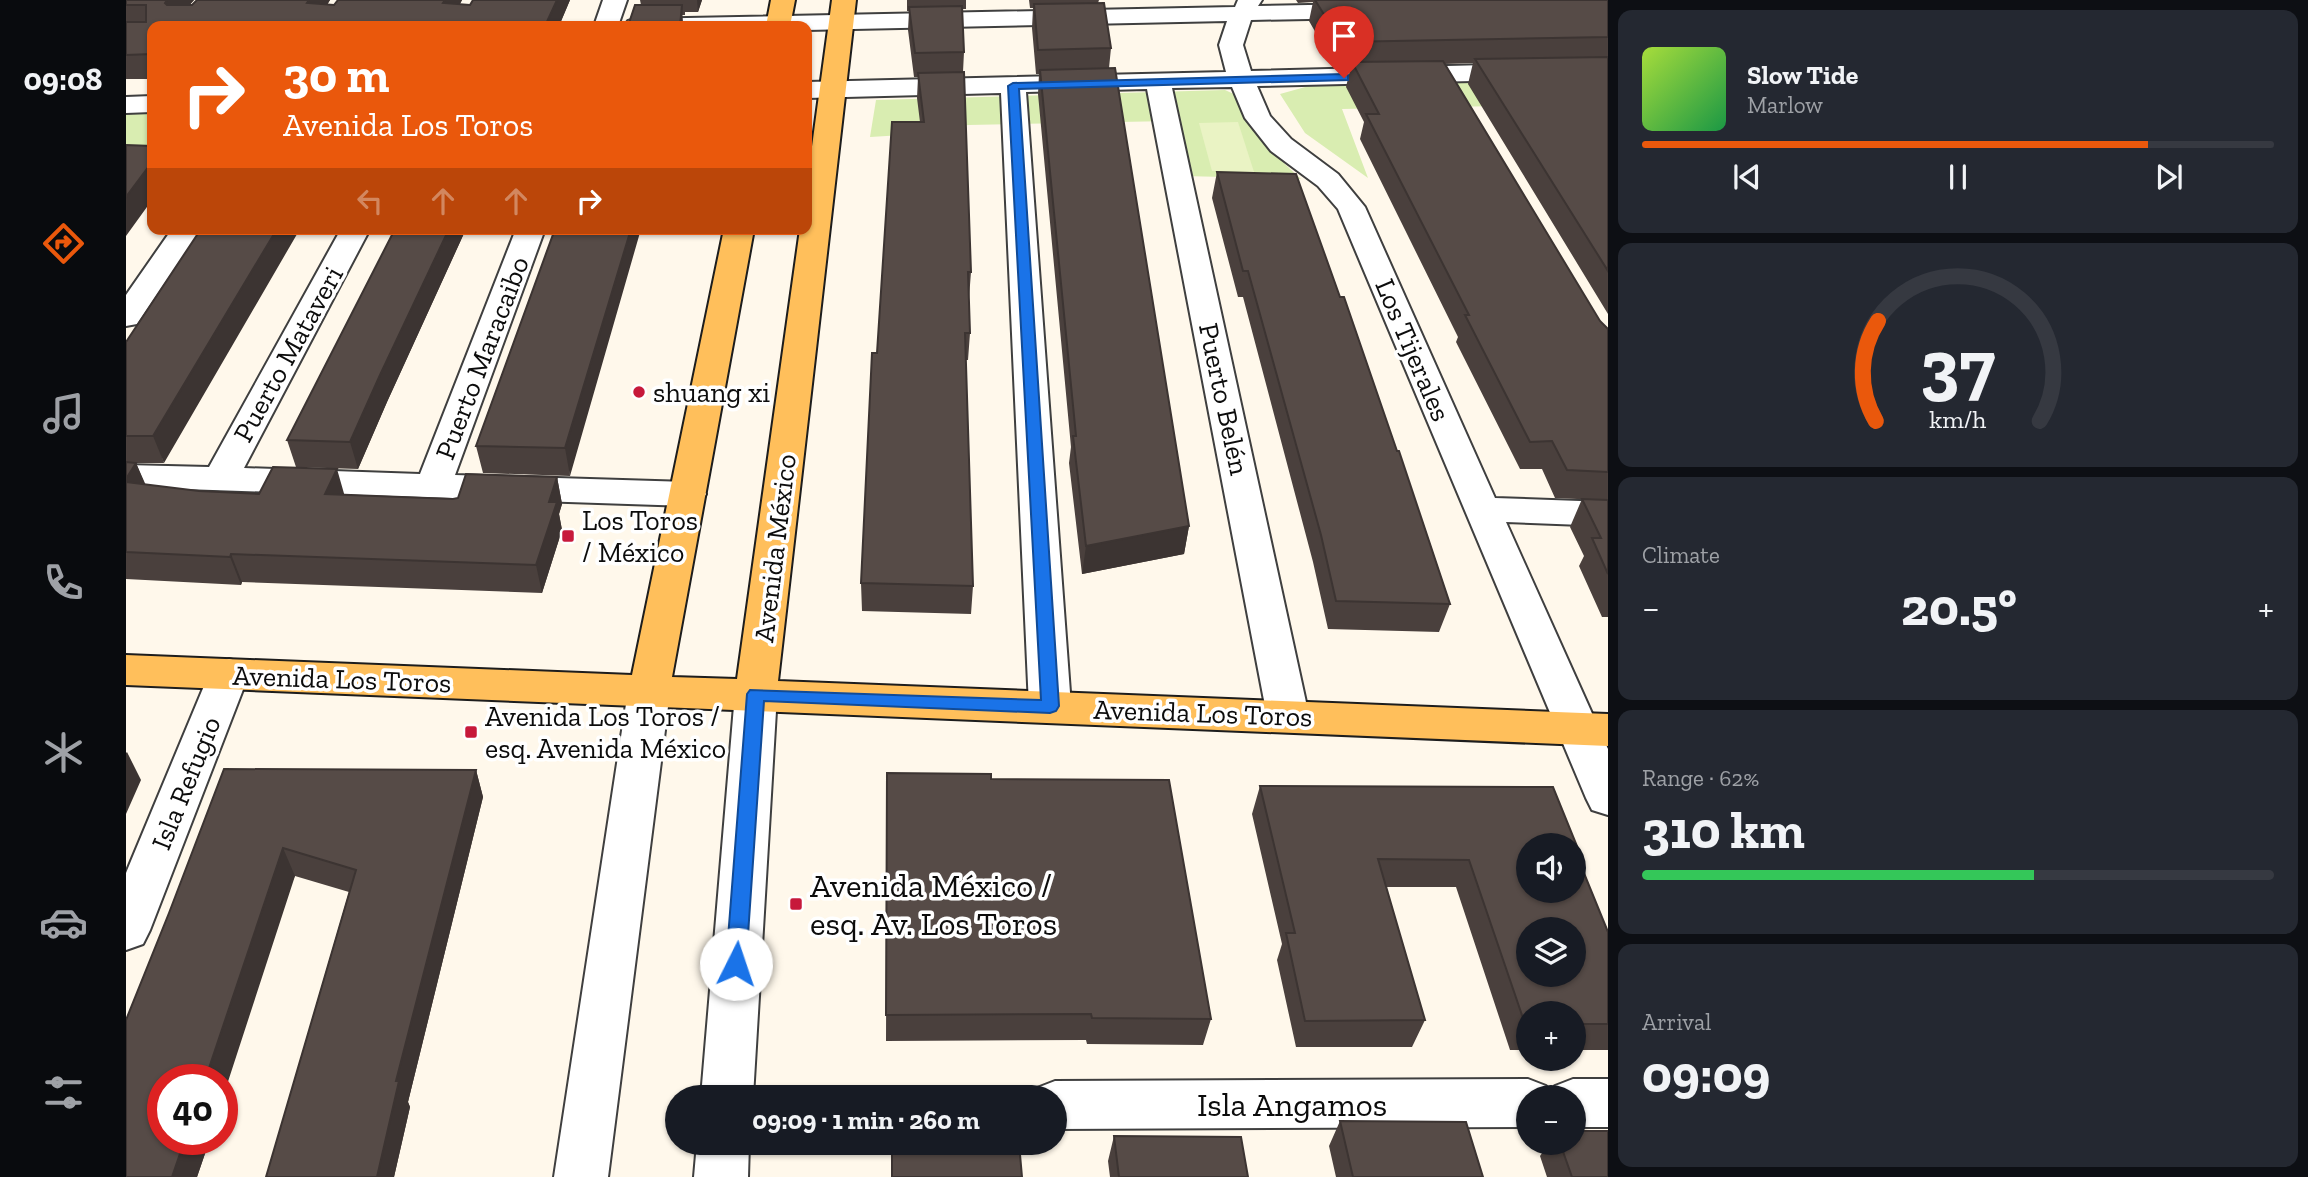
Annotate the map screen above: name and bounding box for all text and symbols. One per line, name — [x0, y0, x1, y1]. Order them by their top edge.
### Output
pin — [1314, 6, 1374, 78]
icon: arrive — [1325, 17, 1363, 55]
text: 30 m — [283, 46, 389, 105]
icon: right — [168, 49, 259, 140]
text: Slow Tide — [1747, 59, 1858, 91]
text: 09:08 — [23, 60, 103, 98]
text: Marlow — [1747, 91, 1823, 119]
text: Avenida Los Toros — [283, 106, 533, 144]
icon: previous — [1728, 158, 1766, 196]
icon: pause — [1939, 158, 1977, 196]
icon: next — [2150, 158, 2188, 196]
icon: left — [351, 182, 389, 220]
icon: ahead — [424, 182, 462, 220]
icon: ahead — [497, 182, 535, 220]
icon: right — [570, 182, 608, 220]
icon: directions — [39, 219, 88, 268]
street label: Puerto Maracaibo — [428, 252, 536, 464]
street label: Puerto Mataveri — [226, 260, 350, 448]
street label: Los Tijerales — [1368, 274, 1458, 426]
street label: Puerto Belén — [1192, 320, 1256, 478]
text: 37 — [1921, 323, 1995, 411]
place label: shuang xi — [653, 376, 770, 409]
marker: shuang xi — [631, 384, 647, 400]
icon: music — [39, 389, 88, 438]
text: km/h — [1929, 404, 1987, 434]
street label: Avenida México — [747, 452, 803, 644]
place label: Los Toros / México — [582, 504, 698, 569]
marker: Los Toros / México — [560, 528, 576, 544]
text: Climate — [1642, 541, 1720, 569]
icon: phone — [39, 558, 88, 607]
text: 20.5° — [1901, 576, 2017, 638]
text: − — [1642, 585, 1660, 631]
text: + — [2258, 585, 2274, 631]
street label: Avenida Los Toros — [232, 659, 452, 699]
street label: Avenida Los Toros — [1093, 693, 1313, 733]
place label: Avenida Los Toros / esq. Avenida México — [485, 700, 726, 765]
street label: Isla Refugio — [144, 712, 228, 854]
marker: Avenida Los Toros / esq. Avenida México — [463, 724, 479, 740]
icon: climate — [39, 728, 88, 777]
text: Range · 62% — [1642, 764, 1759, 792]
text: 310 km — [1642, 799, 1805, 861]
map controls — [1516, 833, 1586, 1155]
button: sound — [1516, 833, 1586, 903]
place label: Avenida México / esq. Av. Los Toros — [810, 866, 1057, 943]
marker: Avenida México / esq. Av. Los Toros — [788, 896, 804, 912]
icon: car — [39, 898, 88, 947]
button: layers — [1516, 917, 1586, 987]
position arrow — [699, 927, 773, 1001]
button: + — [1516, 1001, 1586, 1071]
text: Arrival — [1642, 1008, 1711, 1036]
text: 09:09 — [1642, 1043, 1770, 1105]
speed limit sign: 40 — [147, 1064, 238, 1155]
icon: filters — [39, 1068, 88, 1117]
street label: Isla Angamos — [1197, 1085, 1387, 1124]
button: − — [1516, 1085, 1586, 1155]
text: 09:09 · 1 min · 260 m — [752, 1104, 980, 1136]

